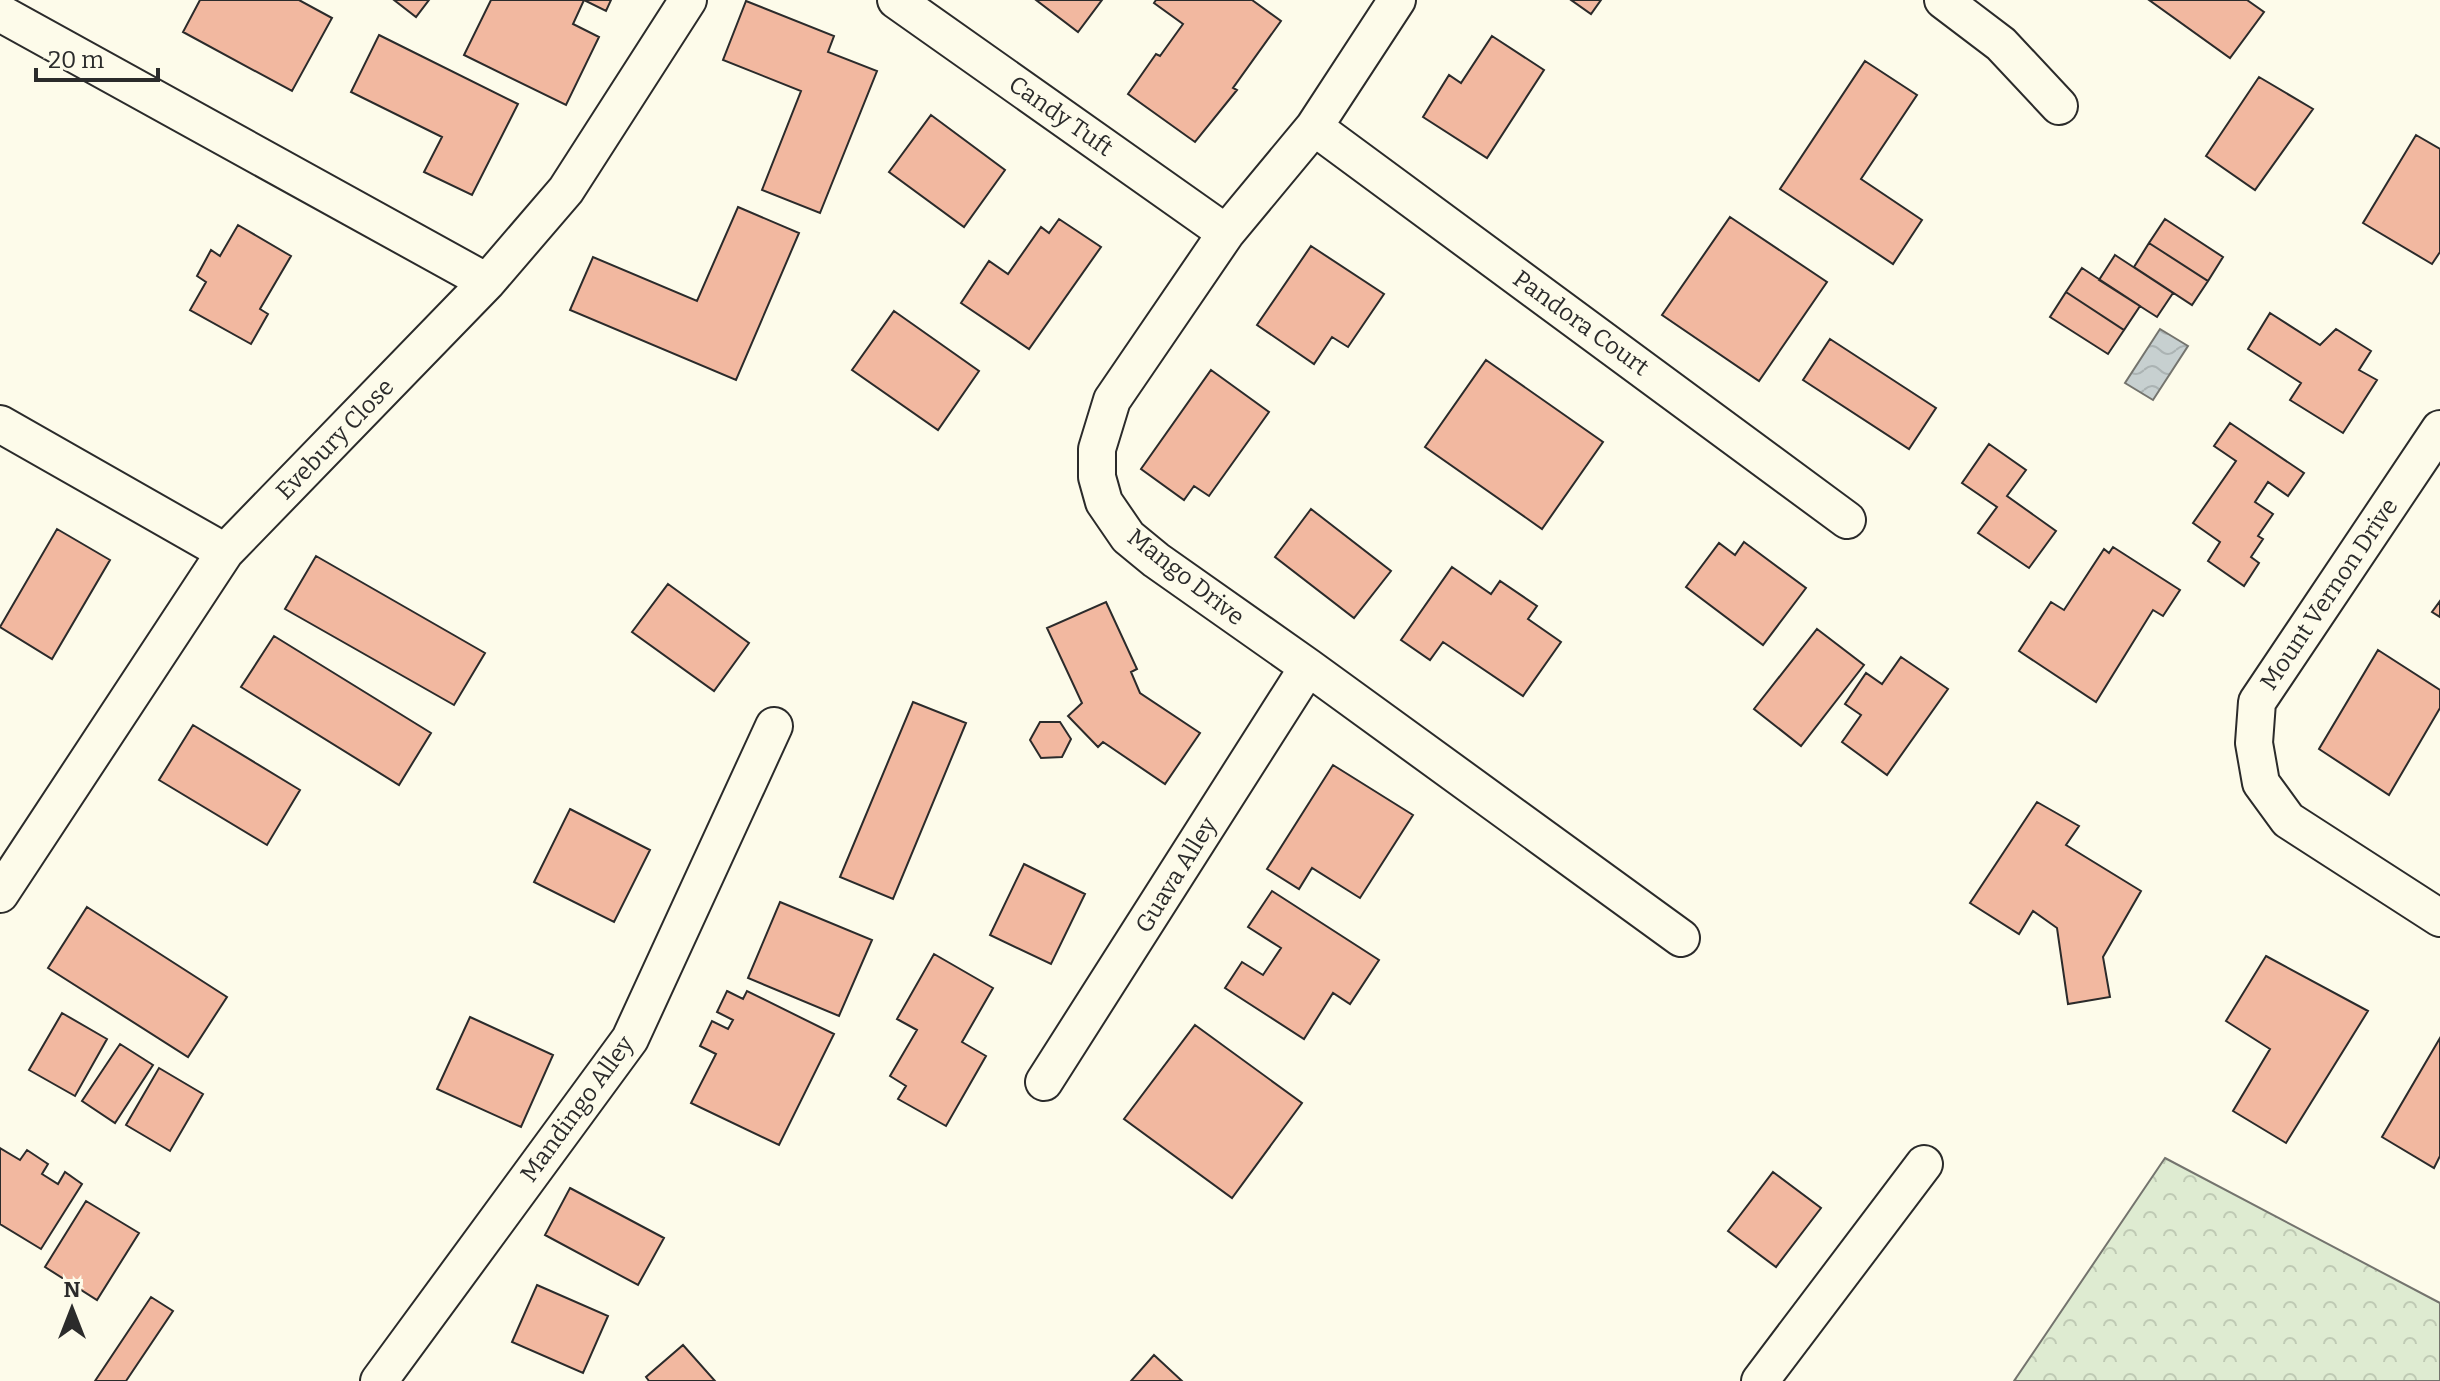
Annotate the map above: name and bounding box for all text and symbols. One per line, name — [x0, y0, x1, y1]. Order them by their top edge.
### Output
scale bar — [36, 32, 158, 82]
text: 20 m — [48, 46, 104, 74]
street label: Candy Tuft — [1004, 70, 1119, 162]
street label: Pandora Court — [1508, 264, 1654, 382]
street label: Evebury Close — [270, 373, 400, 505]
street label: Mount Vernon Drive — [2255, 493, 2403, 695]
street label: Mango Drive — [1122, 523, 1250, 631]
street label: Guava Alley — [1129, 812, 1223, 938]
street label: Mandingo Alley — [515, 1030, 639, 1187]
north arrow — [32, 1269, 112, 1349]
text: N — [64, 1276, 81, 1303]

